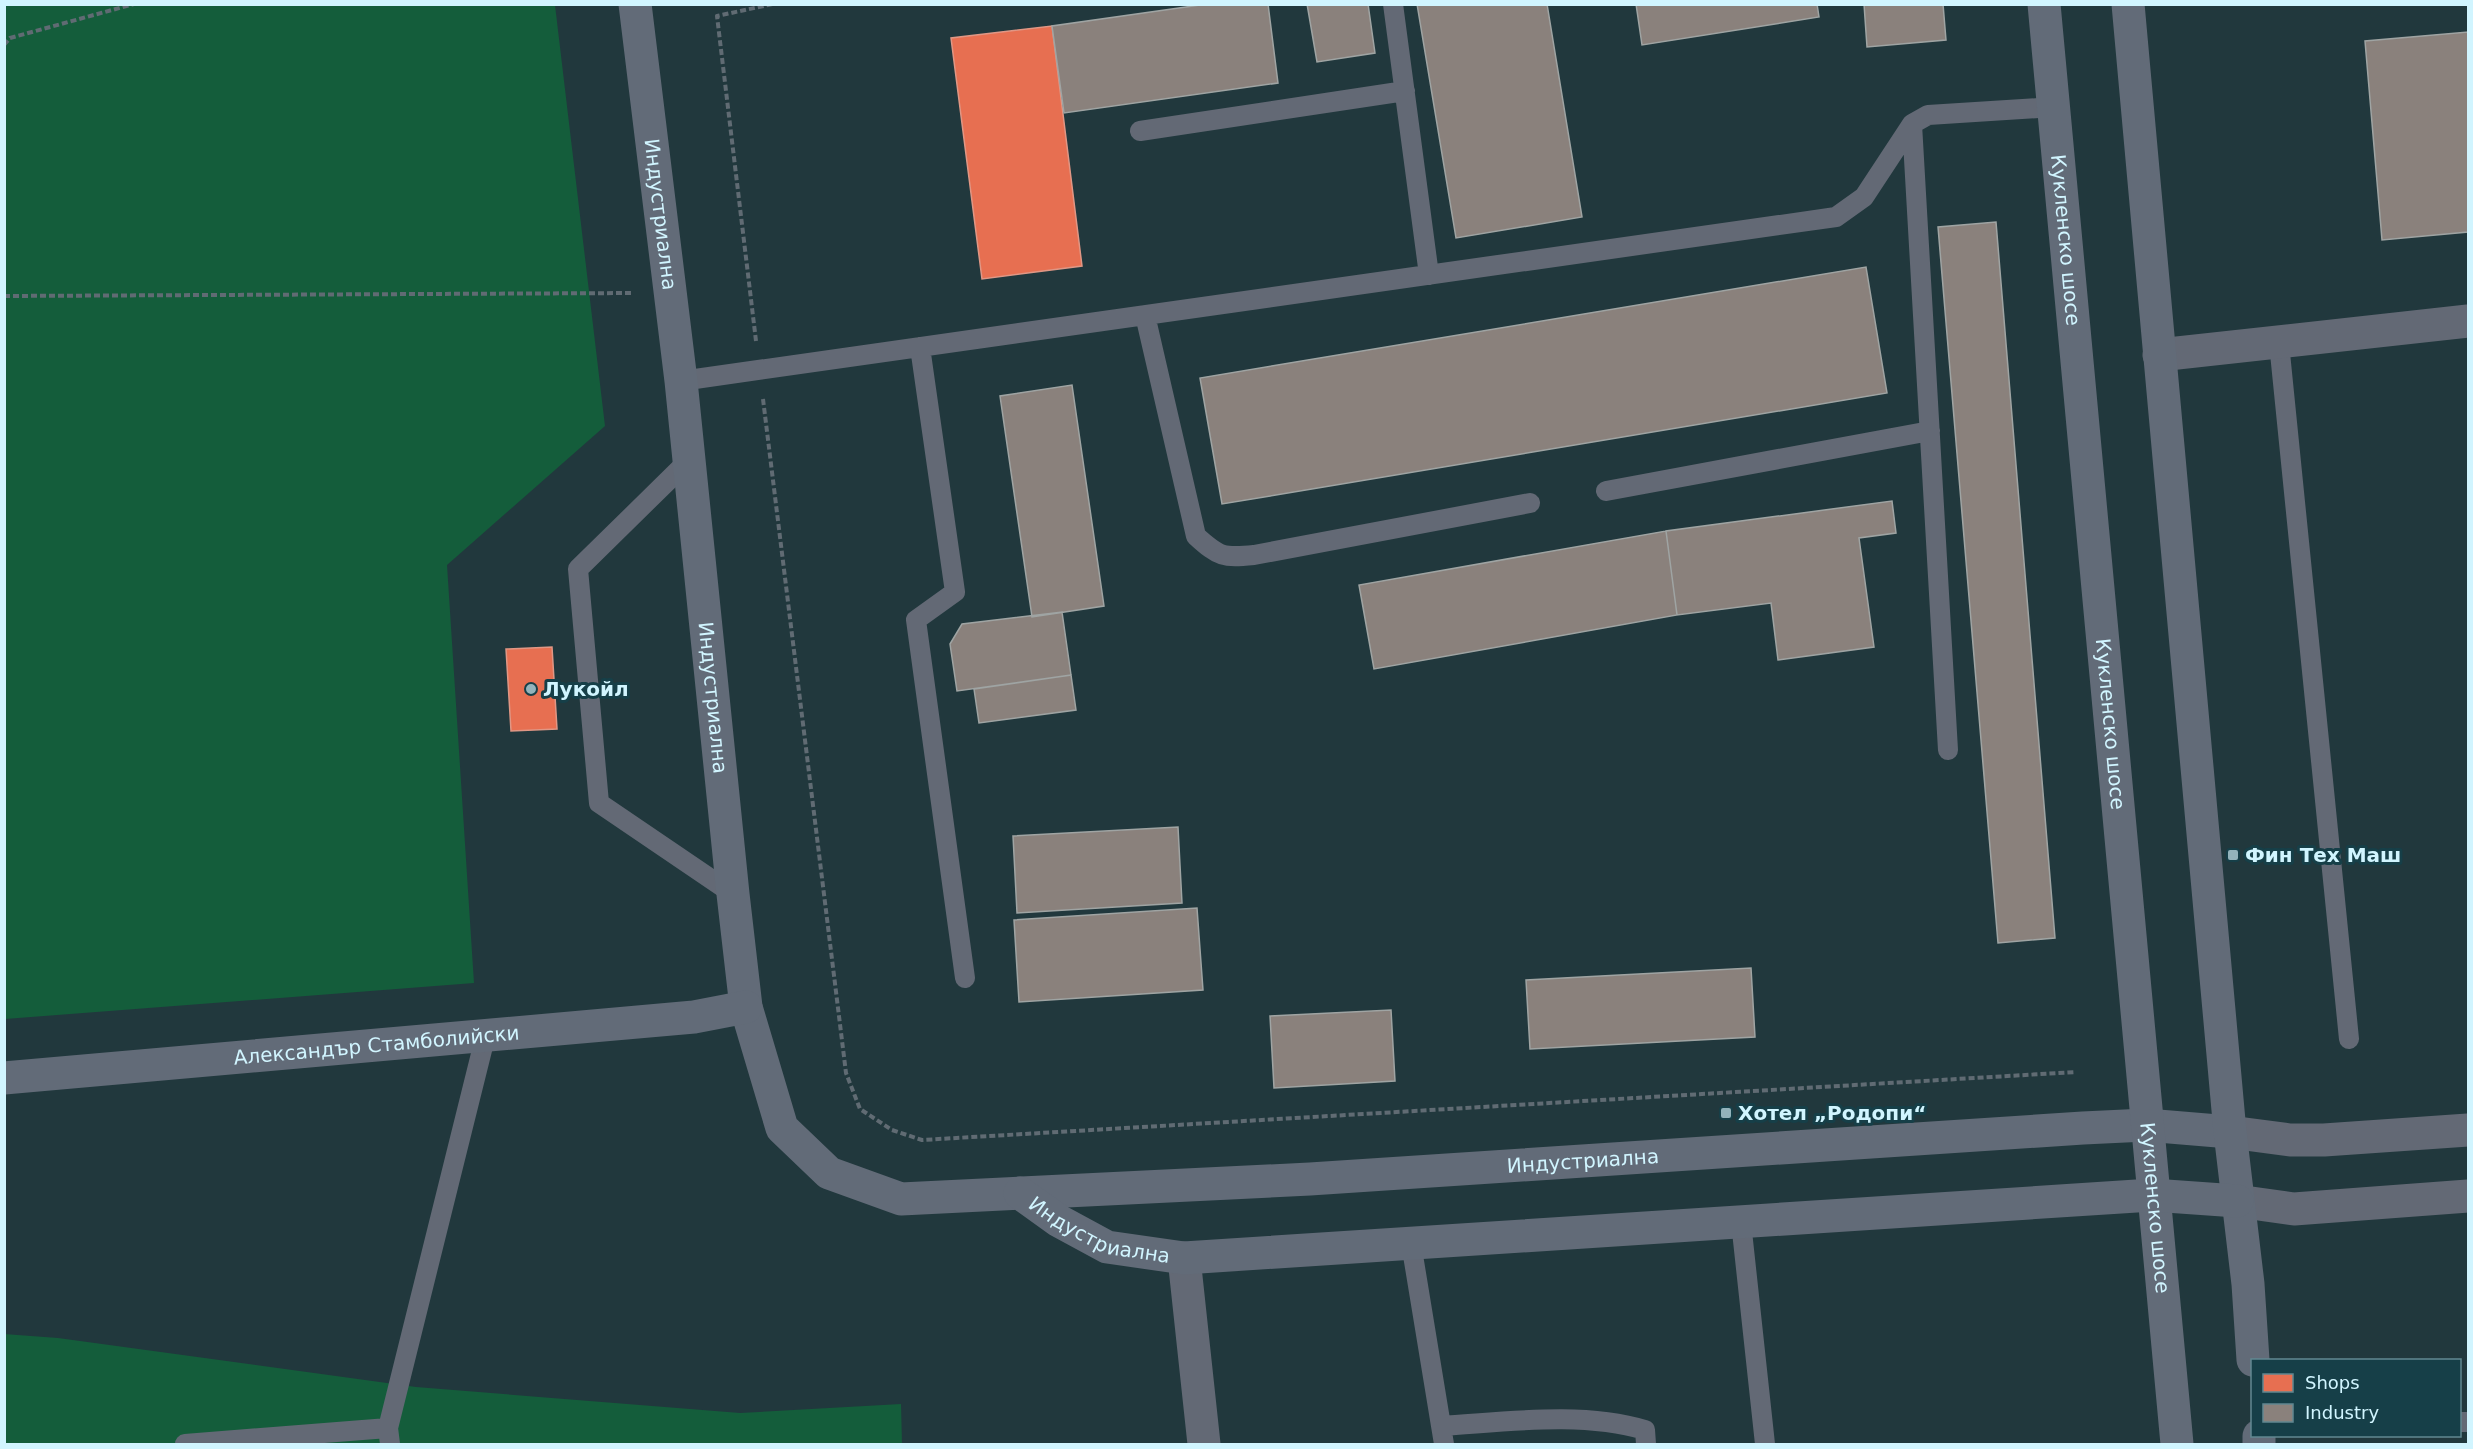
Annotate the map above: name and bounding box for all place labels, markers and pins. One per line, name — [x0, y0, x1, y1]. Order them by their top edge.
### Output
place label: Лукойл — [543, 677, 629, 701]
marker: Лукойл — [524, 682, 538, 696]
place label: Фин Тех Маш — [2245, 843, 2401, 867]
marker: Фин Тех Маш — [2226, 848, 2240, 862]
place label: Хотел „Родопи“ — [1738, 1101, 1926, 1125]
marker: Хотел „Родопи“ — [1719, 1106, 1733, 1120]

